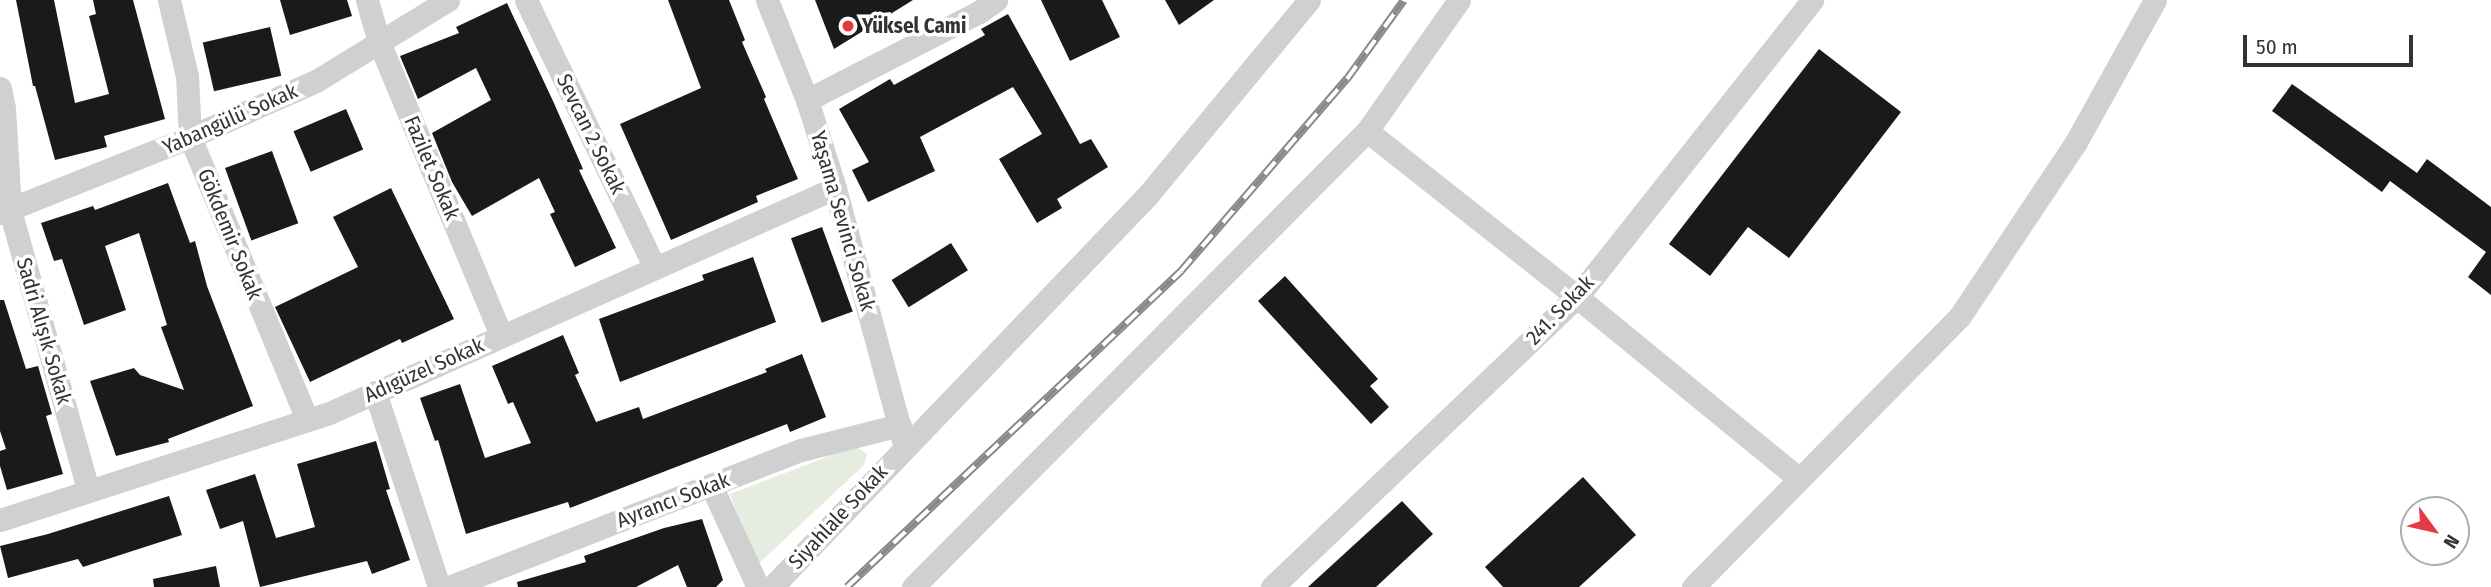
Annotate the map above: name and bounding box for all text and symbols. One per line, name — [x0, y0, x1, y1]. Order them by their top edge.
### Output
place label: Yüksel Cami — [862, 13, 966, 39]
marker: Yüksel Cami — [840, 18, 856, 34]
scale bar — [2246, 21, 2416, 65]
text: 50 m — [2256, 34, 2298, 60]
street label: Sevcan 2 Sokak — [551, 70, 631, 198]
street label: Yabangülü Sokak — [159, 78, 301, 160]
street label: Fazilet Sokak — [399, 112, 465, 224]
street label: Yaşama Sevinci Sokak — [805, 128, 881, 314]
street label: Gökdemir Sokak — [192, 165, 268, 303]
street label: Sadri Alışık Sokak — [11, 255, 77, 407]
street label: 241. Sokak — [1521, 270, 1599, 350]
street label: Adıgüzel Sokak — [360, 332, 488, 408]
street label: Siyahlale Sokak — [783, 460, 893, 574]
street label: Ayrancı Sokak — [613, 467, 733, 533]
north arrow — [2400, 496, 2470, 566]
text: N — [2439, 531, 2464, 553]

